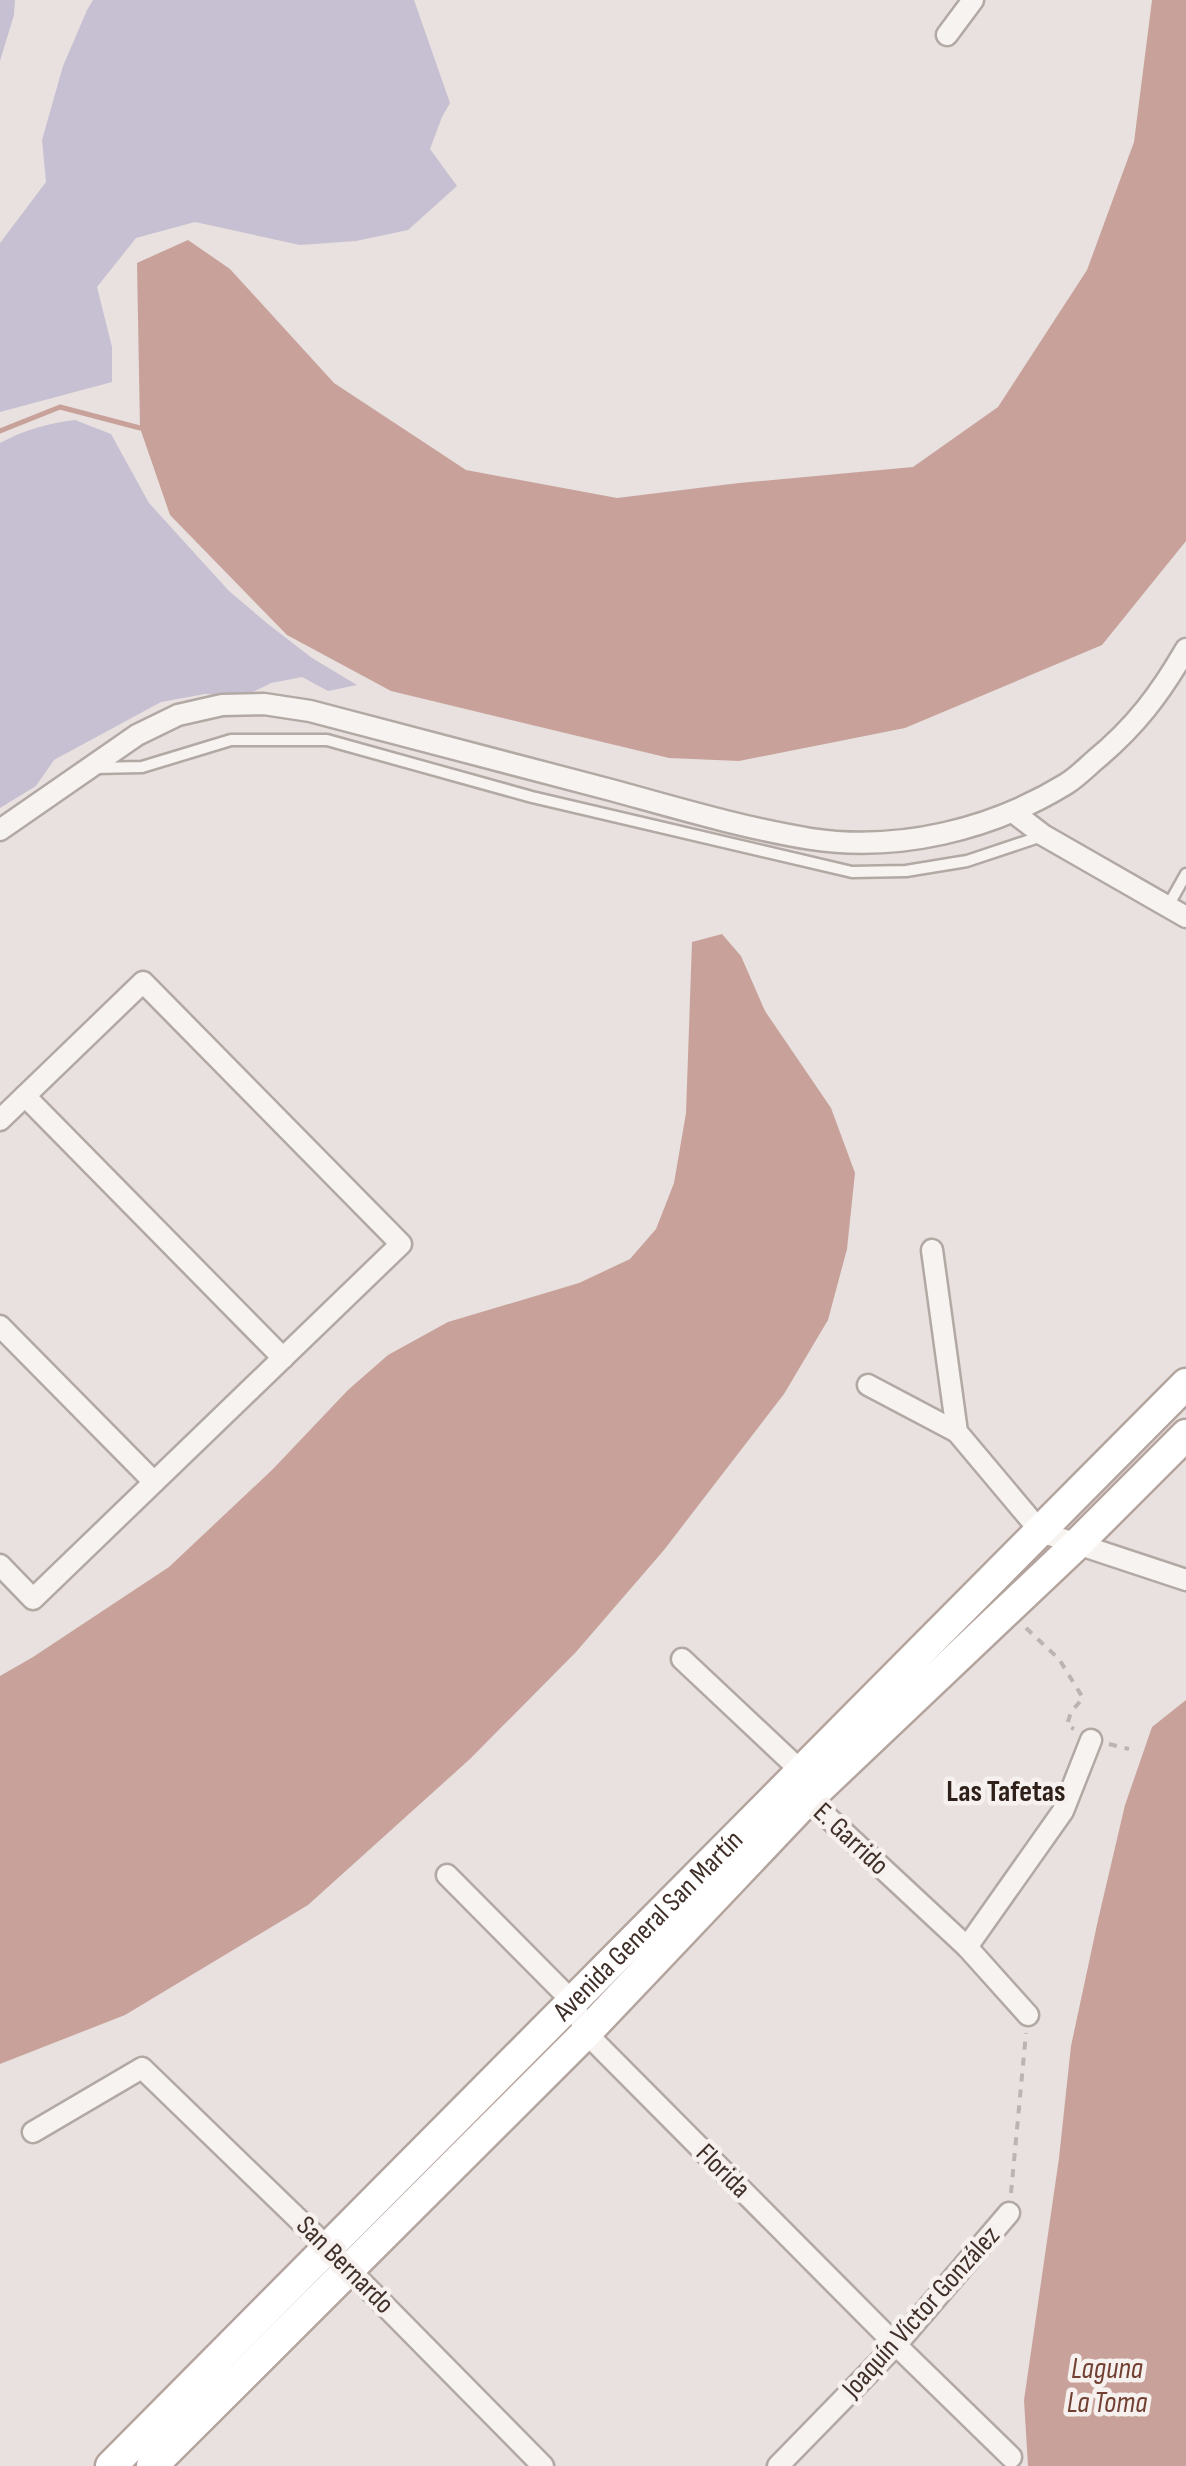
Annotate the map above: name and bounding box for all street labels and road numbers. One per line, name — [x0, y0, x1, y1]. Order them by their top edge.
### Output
street label: E. Garrido — [807, 1796, 895, 1882]
street label: Avenida General San Martín — [546, 1823, 750, 2028]
street label: Florida — [689, 2137, 757, 2205]
street label: San Bernardo — [289, 2209, 401, 2321]
street label: Joaquín Víctor González — [835, 2219, 1007, 2405]

